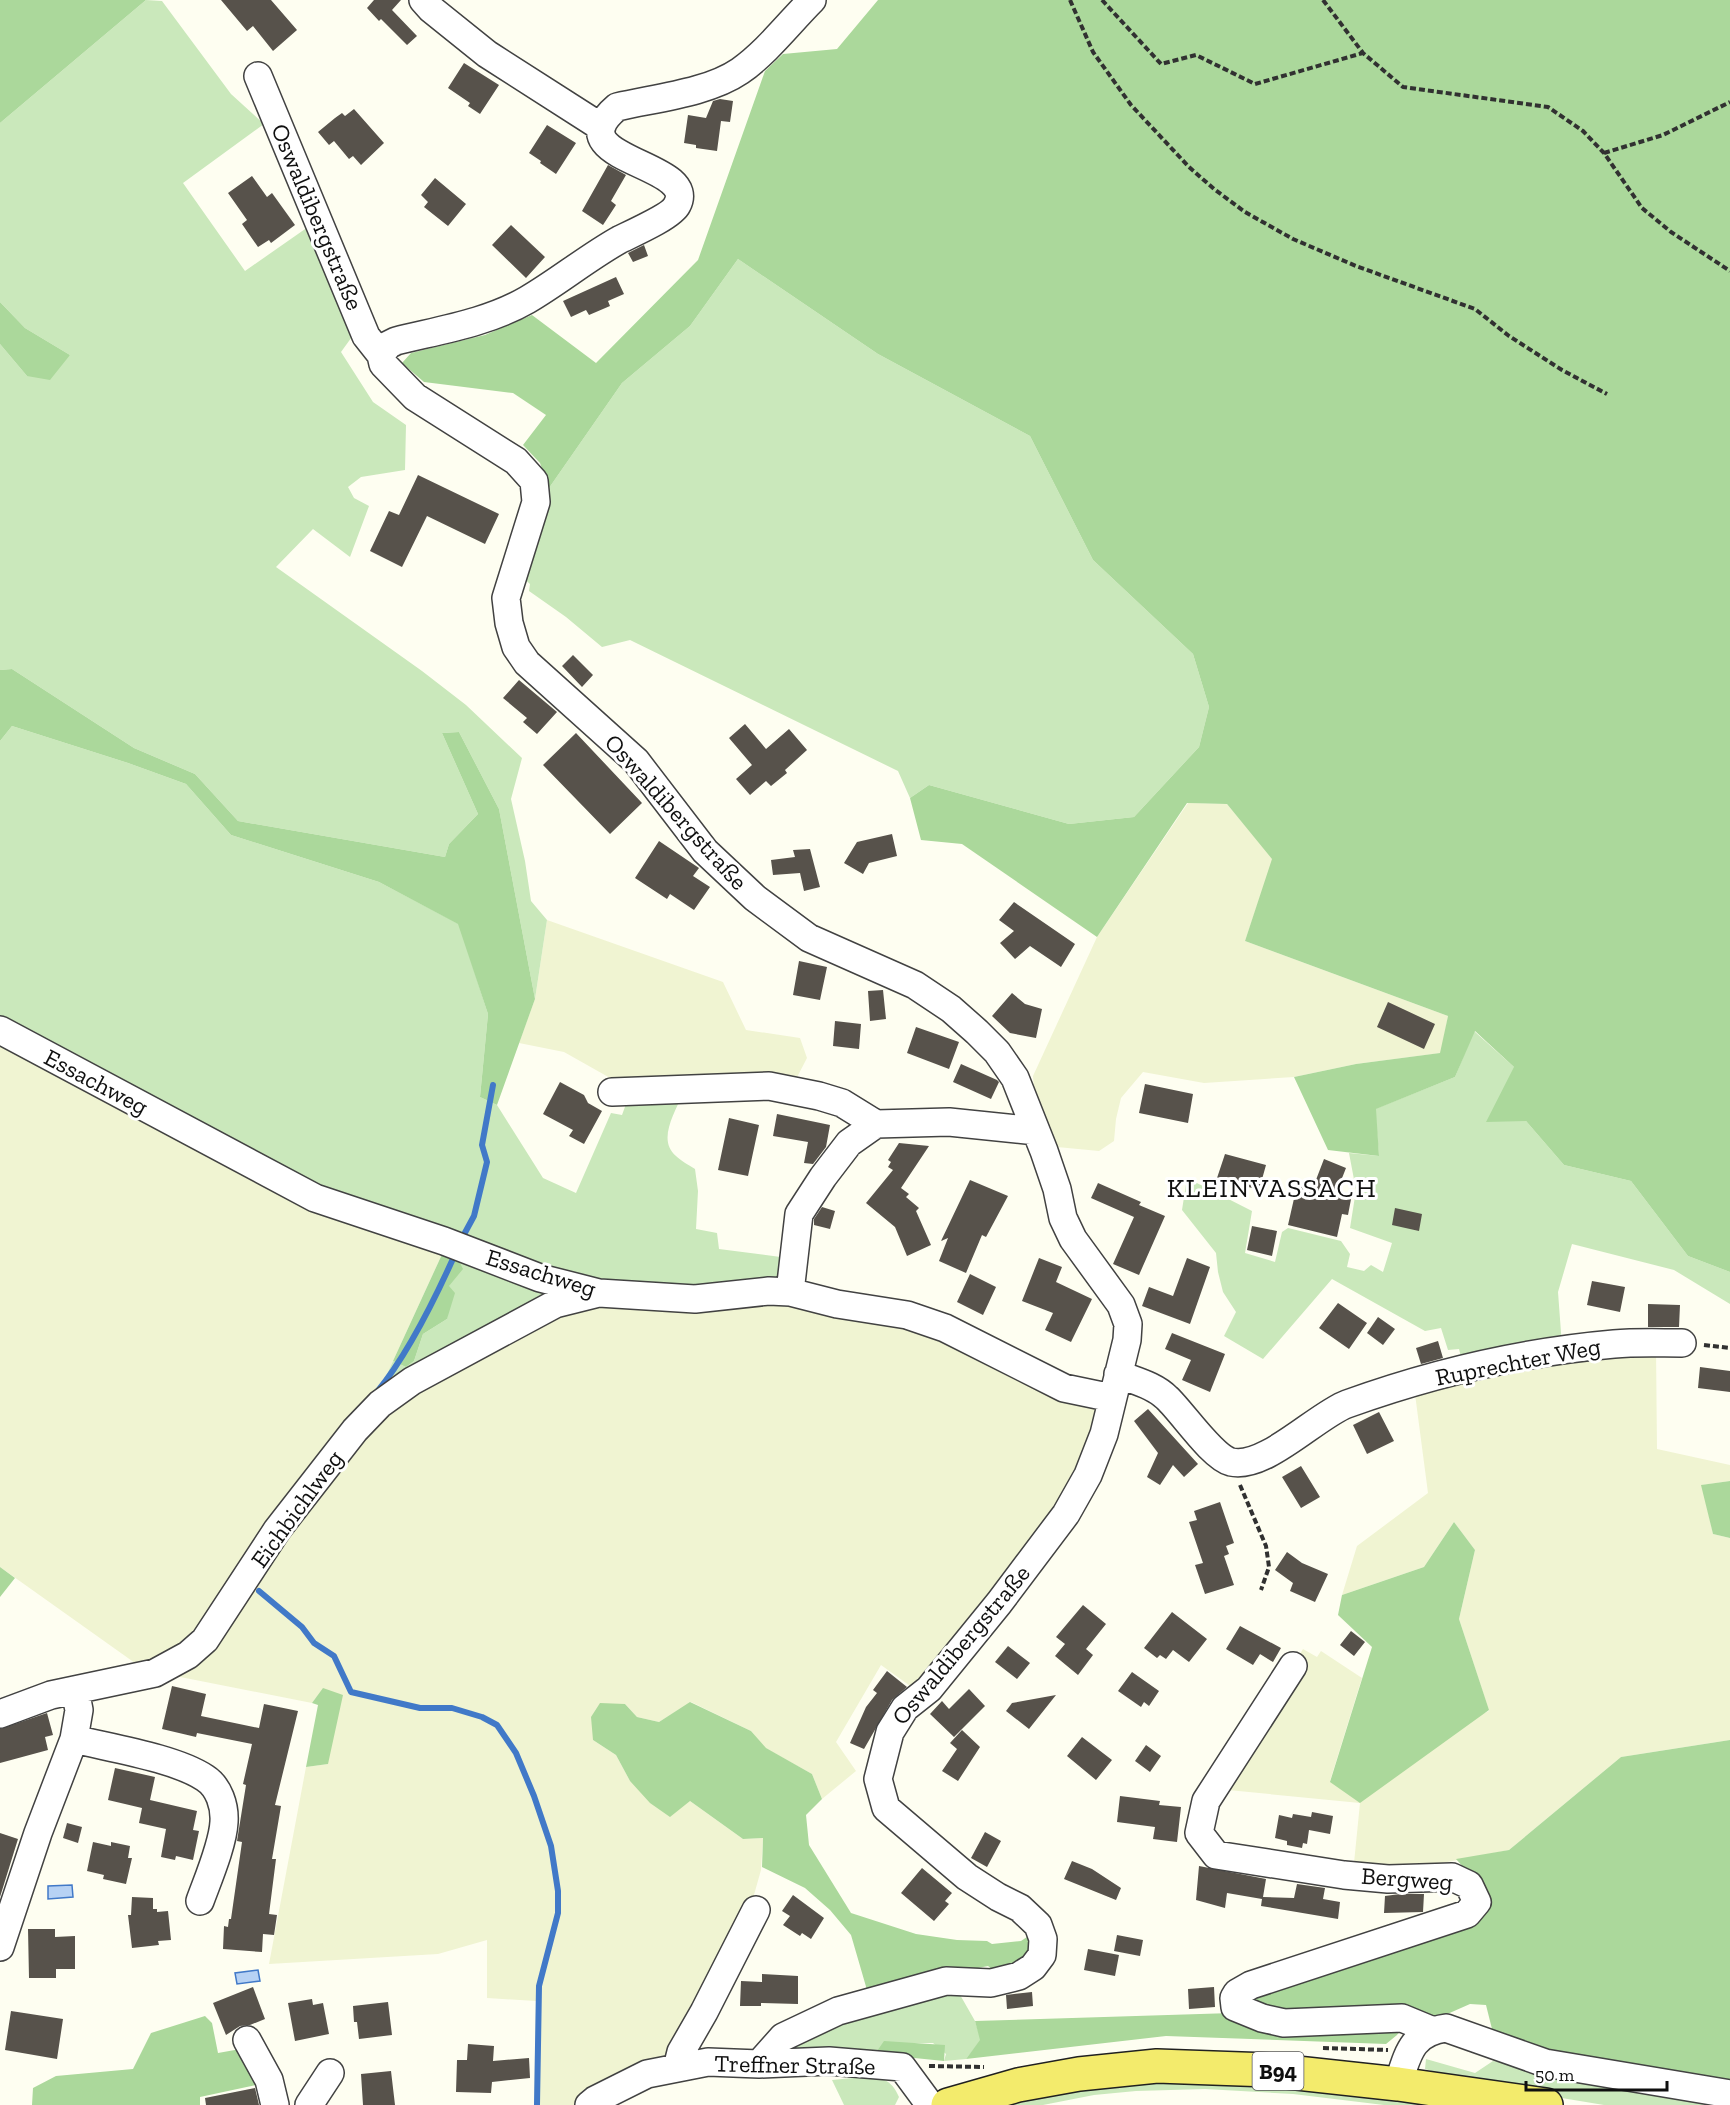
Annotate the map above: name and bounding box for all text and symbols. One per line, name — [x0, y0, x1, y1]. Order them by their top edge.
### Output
street label: Oswaldibergstraße — [265, 119, 370, 314]
street label: Oswaldibergstraße — [599, 728, 754, 896]
street label: Essachweg — [39, 1042, 153, 1121]
district label: KLEINVASSACH — [1167, 1172, 1377, 1204]
street label: Essachweg — [483, 1242, 600, 1303]
street label: Ruprechter Weg — [1433, 1331, 1603, 1392]
street label: Eichbichlweg — [244, 1444, 349, 1573]
street label: Oswaldibergstraße — [885, 1559, 1036, 1730]
street label: Bergweg — [1360, 1861, 1454, 1896]
street label: Treffner Straße — [714, 2049, 876, 2080]
road number: B94 — [1252, 2052, 1304, 2090]
scale bar — [1526, 2054, 1667, 2092]
text: 50 m — [1535, 2064, 1575, 2086]

